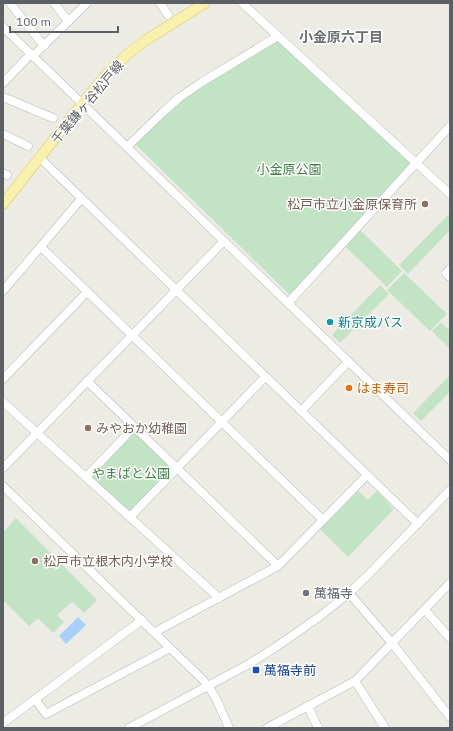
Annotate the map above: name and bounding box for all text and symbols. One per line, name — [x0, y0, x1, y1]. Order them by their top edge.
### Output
scale bar — [10, 8, 118, 34]
text: 100 m — [16, 14, 51, 29]
district label: 小金原六丁目 — [299, 28, 383, 46]
street label: 千葉鎌ヶ谷松戸線 — [47, 57, 127, 148]
park label: 小金原公園 — [256, 161, 322, 178]
place label: 松戸市立小金原保育所 — [287, 196, 417, 213]
marker: 松戸市立小金原保育所 — [420, 199, 430, 209]
place label: 新京成バス — [338, 314, 403, 331]
marker: 新京成バス — [325, 317, 335, 327]
place label: はま寿司 — [357, 380, 409, 397]
marker: はま寿司 — [344, 383, 354, 393]
place label: みやおか幼稚園 — [96, 420, 187, 437]
marker: みやおか幼稚園 — [83, 423, 93, 433]
park label: やまばと公園 — [92, 465, 170, 482]
place label: 松戸市立根木内小学校 — [43, 553, 173, 570]
marker: 松戸市立根木内小学校 — [30, 556, 40, 566]
place label: 萬福寺 — [314, 585, 353, 602]
marker: 萬福寺 — [301, 588, 311, 598]
place label: 萬福寺前 — [264, 662, 316, 679]
marker: 萬福寺前 — [251, 665, 261, 675]

